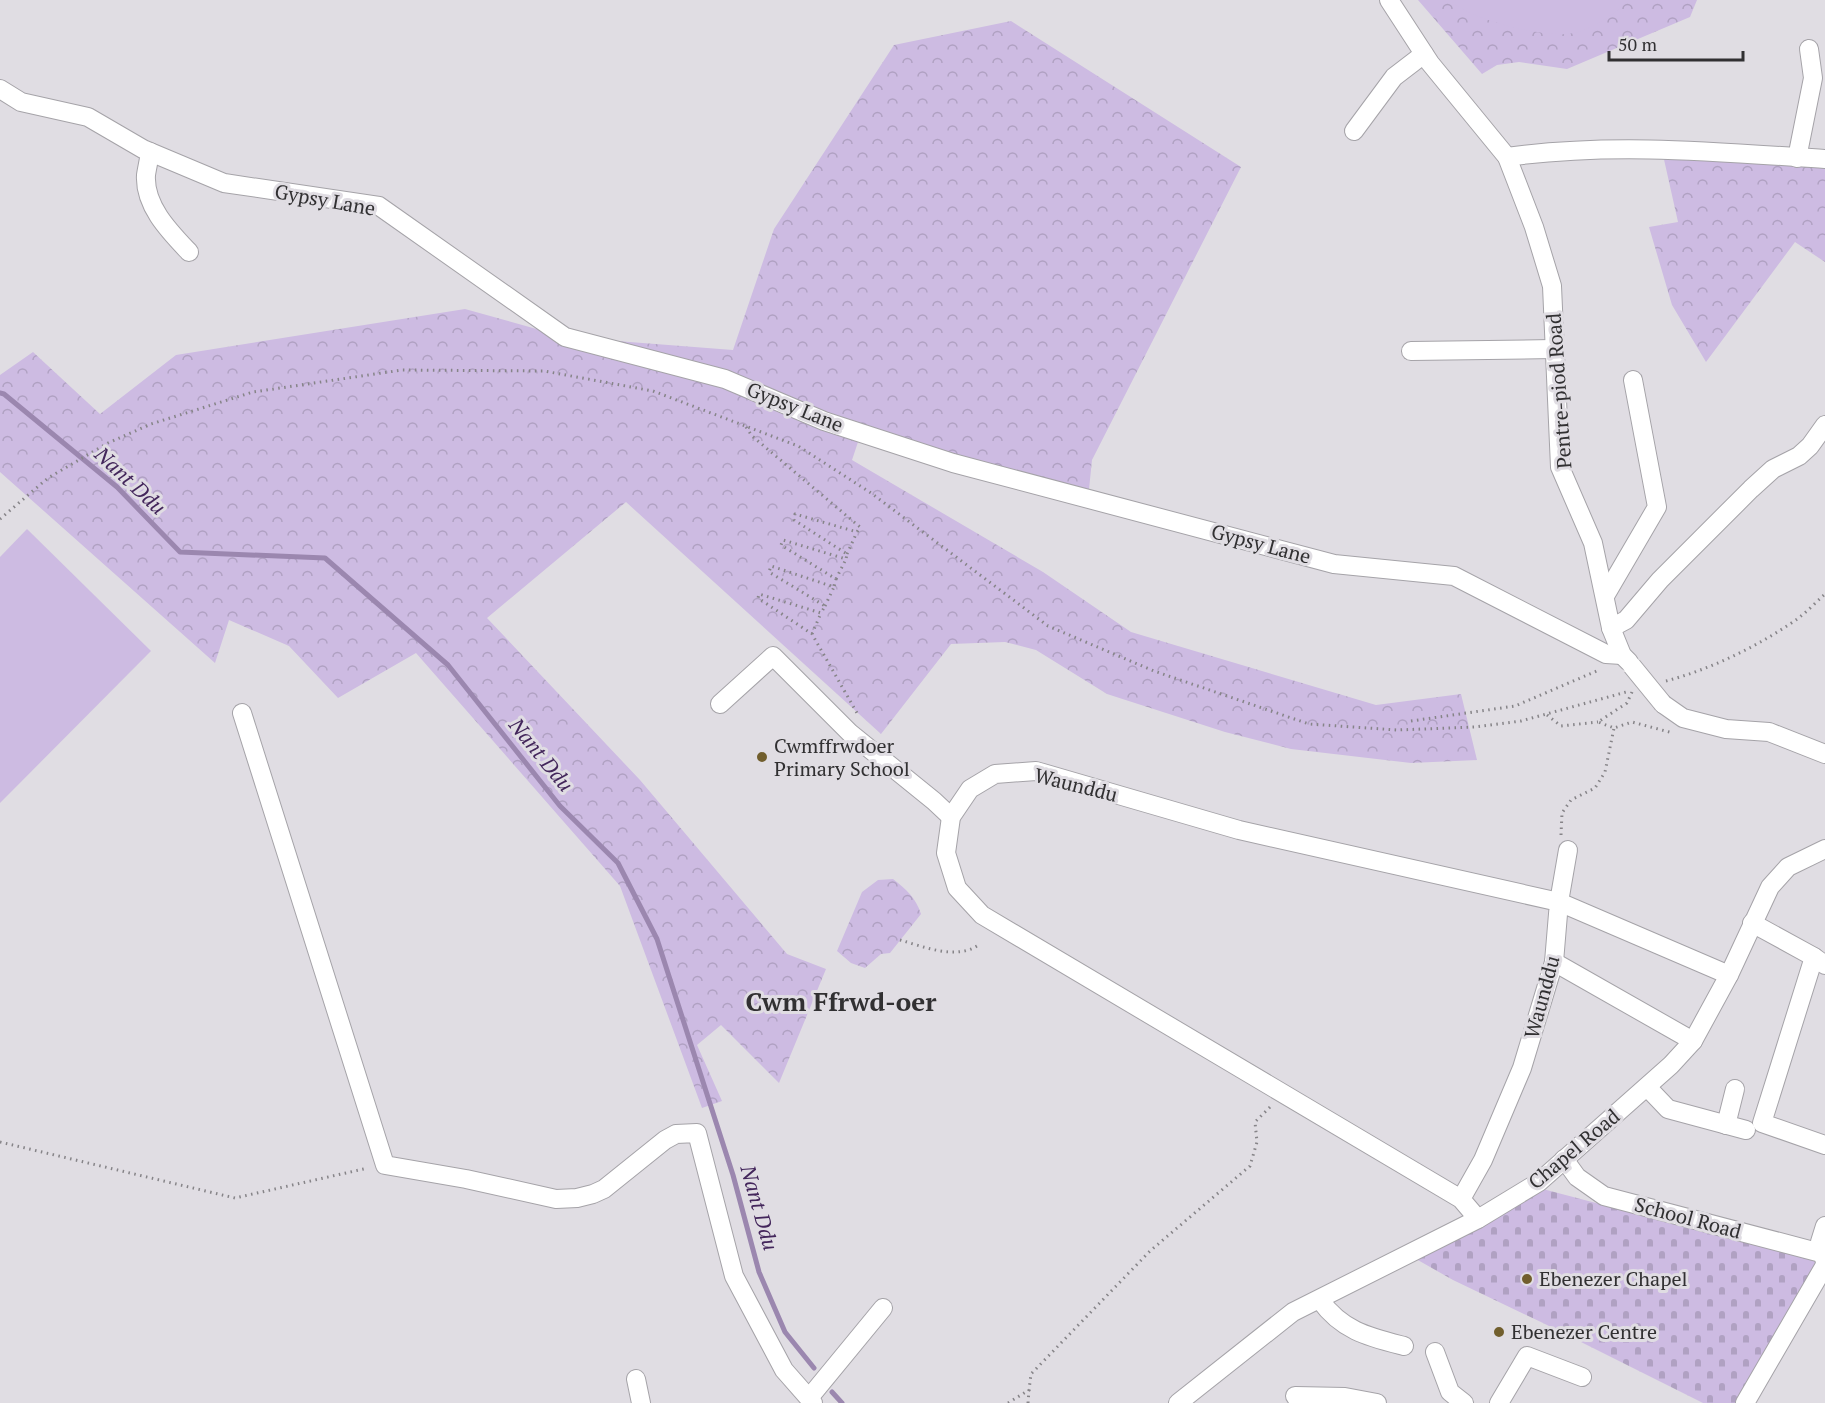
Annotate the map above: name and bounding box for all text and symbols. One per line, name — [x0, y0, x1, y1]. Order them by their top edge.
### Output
scale bar — [1609, 24, 1742, 62]
text: 50 m — [1618, 32, 1658, 56]
street label: Gypsy Lane — [273, 177, 378, 222]
street label: Pentre-piod Road — [1540, 312, 1577, 470]
street label: Gypsy Lane — [743, 375, 847, 438]
water label: Nant Ddu — [88, 439, 172, 520]
street label: Gypsy Lane — [1208, 517, 1314, 570]
water label: Nant Ddu — [503, 711, 580, 797]
place label: Cwmffrwdoer Primary School — [774, 732, 910, 782]
marker: Cwmffrwdoer Primary School — [755, 750, 769, 764]
street label: Waunddu — [1032, 761, 1120, 808]
street label: Waunddu — [1518, 953, 1565, 1041]
district label: Cwm Ffrwd-oer — [746, 984, 937, 1018]
street label: Chapel Road — [1522, 1102, 1625, 1195]
water label: Nant Ddu — [734, 1161, 785, 1254]
street label: School Road — [1632, 1190, 1744, 1245]
place label: Ebenezer Chapel — [1539, 1265, 1688, 1292]
marker: Ebenezer Chapel — [1520, 1272, 1534, 1286]
place label: Ebenezer Centre — [1511, 1318, 1657, 1345]
marker: Ebenezer Centre — [1492, 1325, 1506, 1339]

